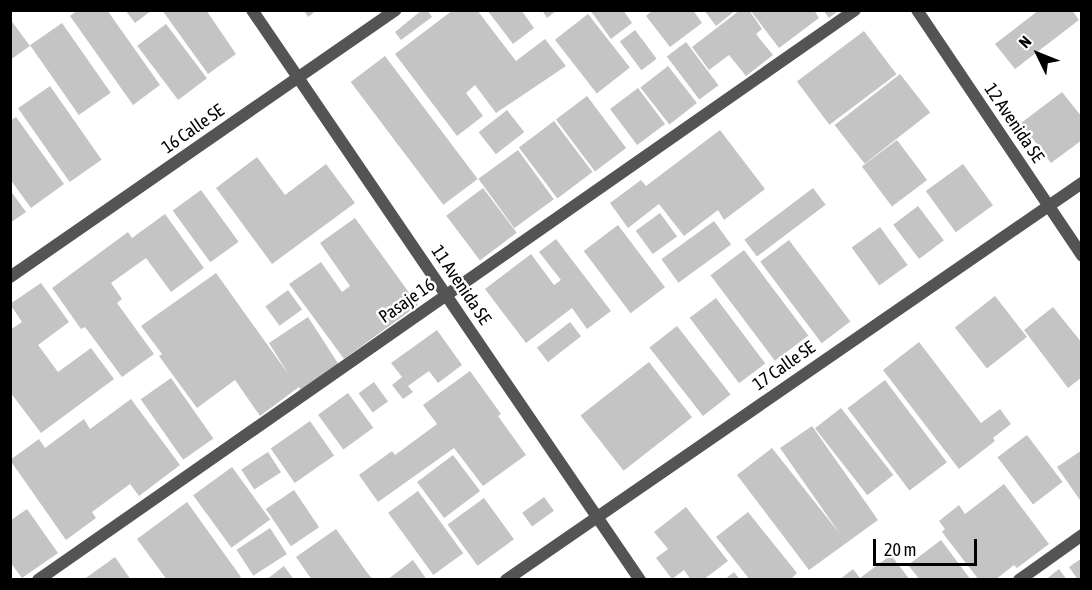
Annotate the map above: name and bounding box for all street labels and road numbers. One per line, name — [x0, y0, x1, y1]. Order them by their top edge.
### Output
street label: 12 Avenida SE — [980, 79, 1048, 167]
street label: 16 Calle SE — [158, 100, 228, 158]
street label: 11 Avenida SE — [427, 241, 495, 329]
street label: Pasaje 16 — [375, 274, 439, 328]
street label: 17 Calle SE — [749, 337, 819, 395]

